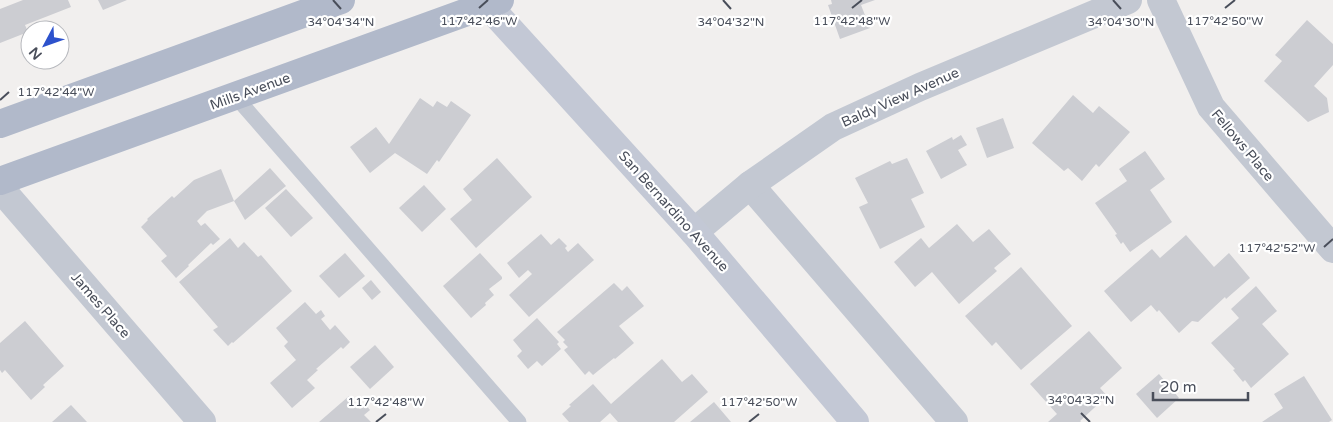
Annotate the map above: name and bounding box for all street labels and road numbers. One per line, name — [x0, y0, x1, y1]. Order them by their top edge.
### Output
street label: Baldy View Avenue — [839, 64, 962, 131]
street label: Mills Avenue — [208, 69, 293, 114]
street label: Fellows Place — [1208, 106, 1278, 185]
street label: San Bernardino Avenue — [615, 148, 732, 275]
street label: James Place — [67, 269, 134, 342]

